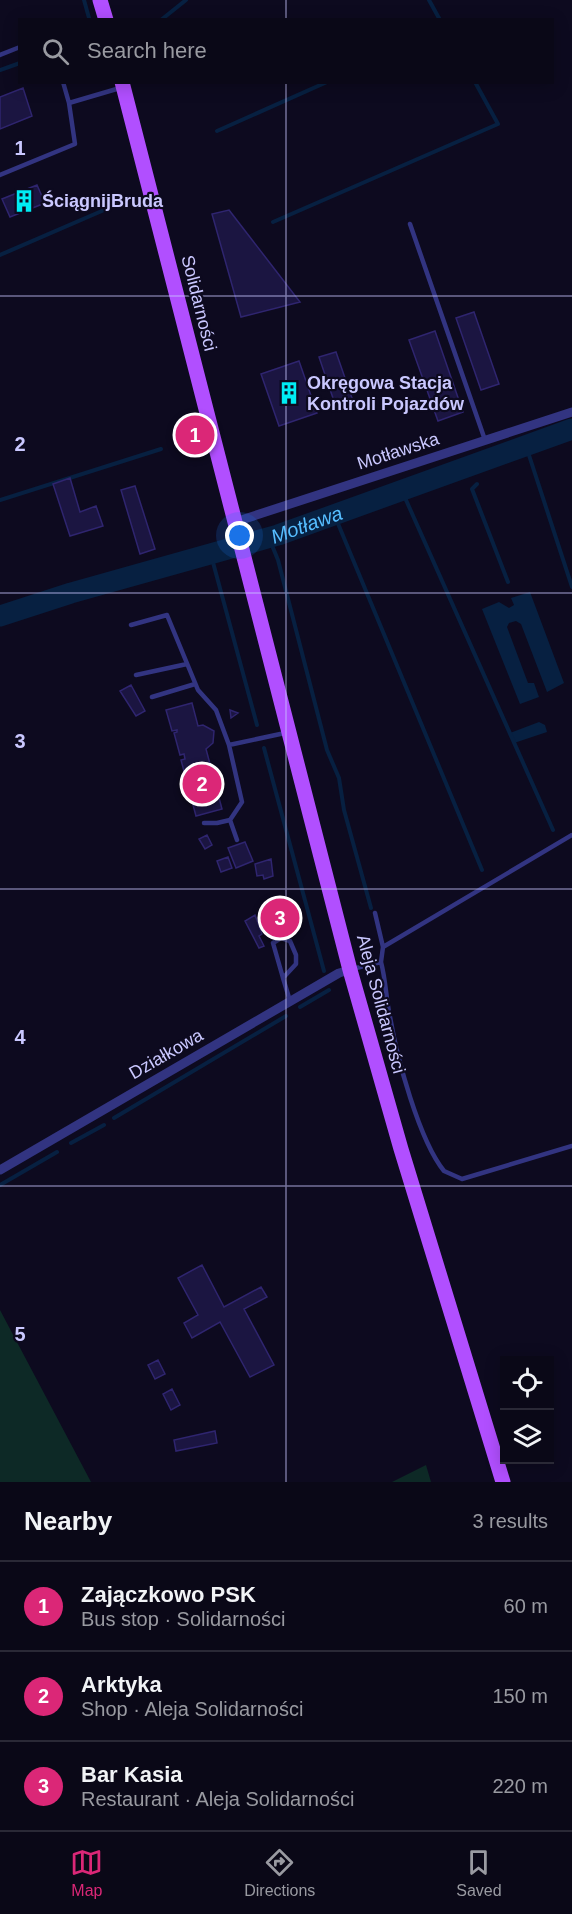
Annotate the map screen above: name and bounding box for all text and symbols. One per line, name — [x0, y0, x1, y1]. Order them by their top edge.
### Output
search box — [18, 18, 554, 84]
icon: search — [39, 35, 72, 68]
text: Search here — [87, 38, 207, 63]
text: 1 — [14, 137, 26, 159]
building icon: ŚciągnijBruda — [11, 188, 37, 214]
place label: ŚciągnijBruda — [42, 190, 164, 211]
street label: Solidarności — [177, 253, 221, 353]
place label: Okręgowa Stacja Kontroli Pojazdów — [307, 373, 465, 414]
building icon: Okręgowa Stacja Kontroli Pojazdów — [276, 380, 302, 406]
pin: 1 — [176, 412, 214, 458]
street label: Motławska — [354, 428, 442, 474]
text: 2 — [14, 433, 26, 455]
water label: Motława — [268, 502, 345, 548]
your location — [225, 521, 254, 550]
text: 3 — [14, 730, 26, 752]
pin: 2 — [182, 762, 222, 806]
pin: 3 — [260, 896, 300, 940]
street label: Aleja Solidarności — [353, 932, 409, 1076]
street label: Działkowa — [125, 1024, 207, 1083]
text: 4 — [14, 1026, 26, 1048]
text: 5 — [14, 1323, 26, 1345]
map controls — [500, 1356, 554, 1464]
button: locate — [500, 1356, 554, 1410]
button: layers — [500, 1410, 554, 1464]
text: Nearby — [24, 1506, 112, 1536]
text: 3 results — [472, 1510, 548, 1532]
text: Zajączkowo PSK — [81, 1582, 256, 1607]
text: 1 — [38, 1595, 49, 1617]
text: 60 m — [504, 1595, 548, 1617]
text: Bus stop · Solidarności — [81, 1608, 286, 1630]
text: Arktyka — [81, 1672, 162, 1697]
text: 2 — [38, 1685, 49, 1707]
text: 150 m — [492, 1685, 548, 1707]
text: Shop · Aleja Solidarności — [81, 1698, 303, 1720]
text: Bar Kasia — [81, 1762, 183, 1787]
text: 3 — [38, 1775, 49, 1797]
text: 220 m — [492, 1775, 548, 1797]
text: Restaurant · Aleja Solidarności — [81, 1788, 354, 1810]
tab: Map — [70, 1846, 103, 1900]
tab: Directions — [244, 1846, 315, 1900]
tab: Saved — [456, 1846, 502, 1900]

